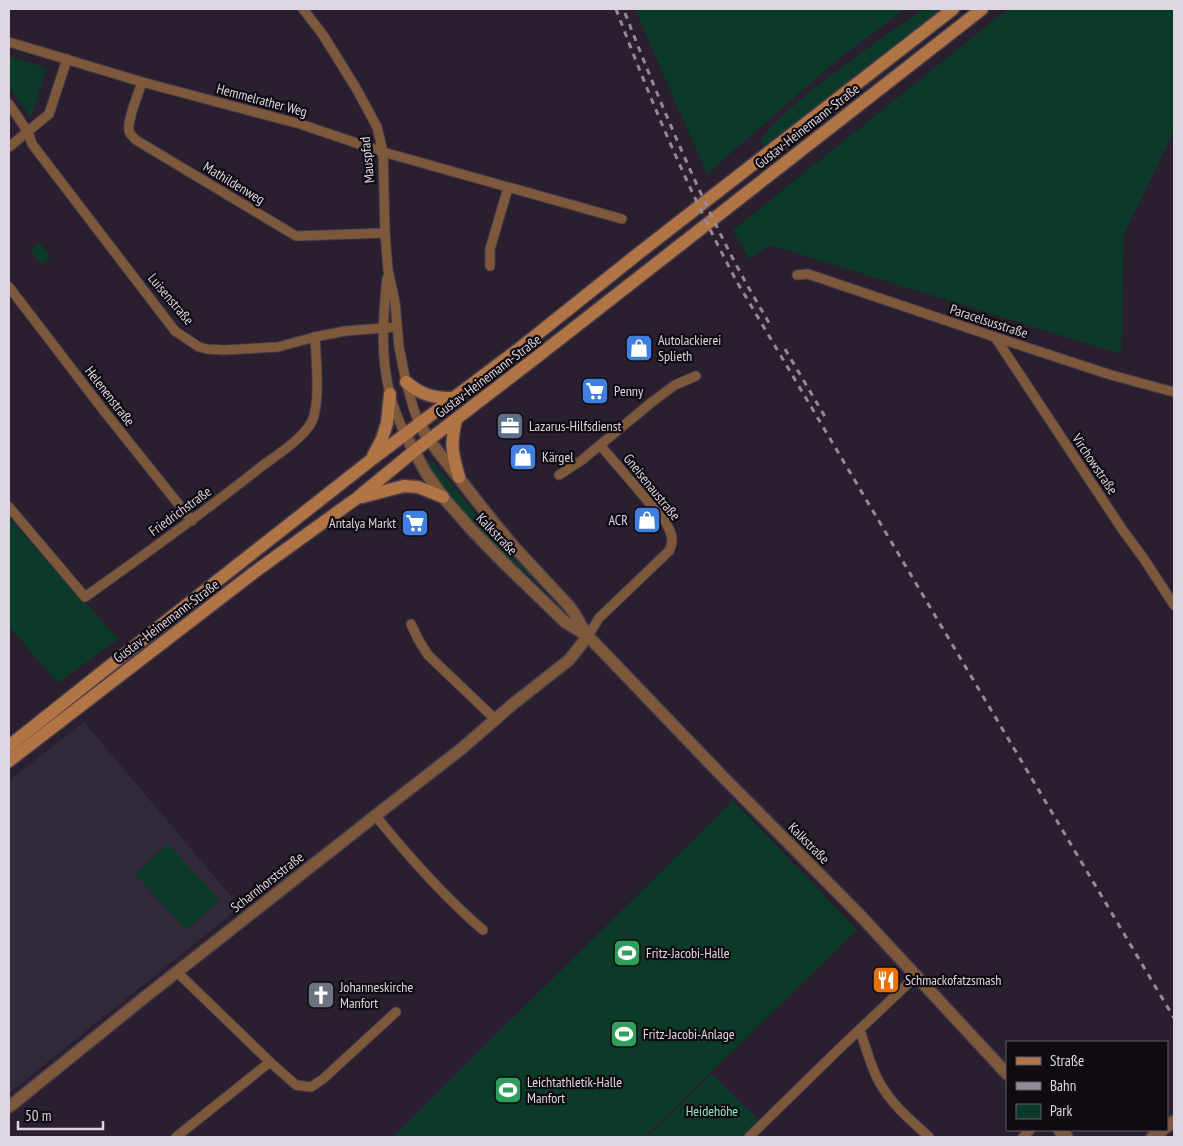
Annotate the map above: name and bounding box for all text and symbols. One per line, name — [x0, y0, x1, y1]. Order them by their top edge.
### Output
street label: Hemmelrather Weg — [215, 79, 309, 121]
street label: Gustav-Heinemann-Straße — [751, 79, 863, 172]
street label: Mauspfad — [356, 136, 378, 184]
street label: Mathildenweg — [200, 158, 268, 208]
street label: Luisenstraße — [144, 269, 198, 329]
street label: Paracelsusstraße — [948, 300, 1030, 342]
street label: Gustav-Heinemann-Straße — [432, 330, 545, 422]
place label: Autolackierei Splieth — [658, 331, 721, 365]
shop icon: Autolackierei Splieth — [624, 333, 654, 363]
street label: Helenenstraße — [81, 362, 139, 430]
supermarket icon: Penny — [580, 376, 610, 406]
place label: Penny — [614, 382, 644, 400]
office icon: Lazarus-Hilfsdienst — [495, 411, 525, 441]
place label: Lazarus-Hilfsdienst — [529, 417, 621, 435]
street label: Virchowstraße — [1068, 429, 1122, 498]
shop icon: Kärgel — [508, 442, 538, 472]
place label: Kärgel — [542, 448, 574, 466]
street label: Gneisenaustraße — [620, 450, 685, 524]
street label: Friedrichstraße — [145, 482, 215, 540]
shop icon: ACR — [632, 505, 662, 535]
supermarket icon: Antalya Markt — [400, 508, 430, 538]
street label: Kalkstraße — [473, 509, 522, 559]
place label: ACR — [609, 511, 628, 529]
place label: Antalya Markt — [329, 514, 396, 532]
street label: Gustav-Heinemann-Straße — [110, 575, 223, 667]
street label: Kalkstraße — [784, 818, 834, 868]
street label: Scharnhorststraße — [227, 848, 307, 916]
sports icon: Fritz-Jacobi-Halle — [612, 938, 642, 968]
place label: Fritz-Jacobi-Halle — [646, 944, 730, 962]
restaurant icon: Schmackofatzsmash — [871, 965, 901, 995]
place label: Schmackofatzsmash — [905, 971, 1001, 989]
place label: Johanneskirche Manfort — [339, 978, 413, 1012]
church icon: Johanneskirche Manfort — [306, 980, 336, 1010]
sports icon: Fritz-Jacobi-Anlage — [609, 1019, 639, 1049]
place label: Fritz-Jacobi-Anlage — [643, 1025, 735, 1043]
legend — [1006, 1041, 1168, 1131]
text: Straße — [1050, 1051, 1084, 1070]
place label: Leichtathletik-Halle Manfort — [527, 1073, 622, 1107]
sports icon: Leichtathletik-Halle Manfort — [493, 1075, 523, 1105]
text: Bahn — [1050, 1076, 1076, 1095]
scale bar — [18, 1098, 102, 1130]
text: Park — [1050, 1101, 1072, 1120]
park label: Heidehöhe — [686, 1102, 738, 1120]
text: 50 m — [25, 1106, 51, 1125]

